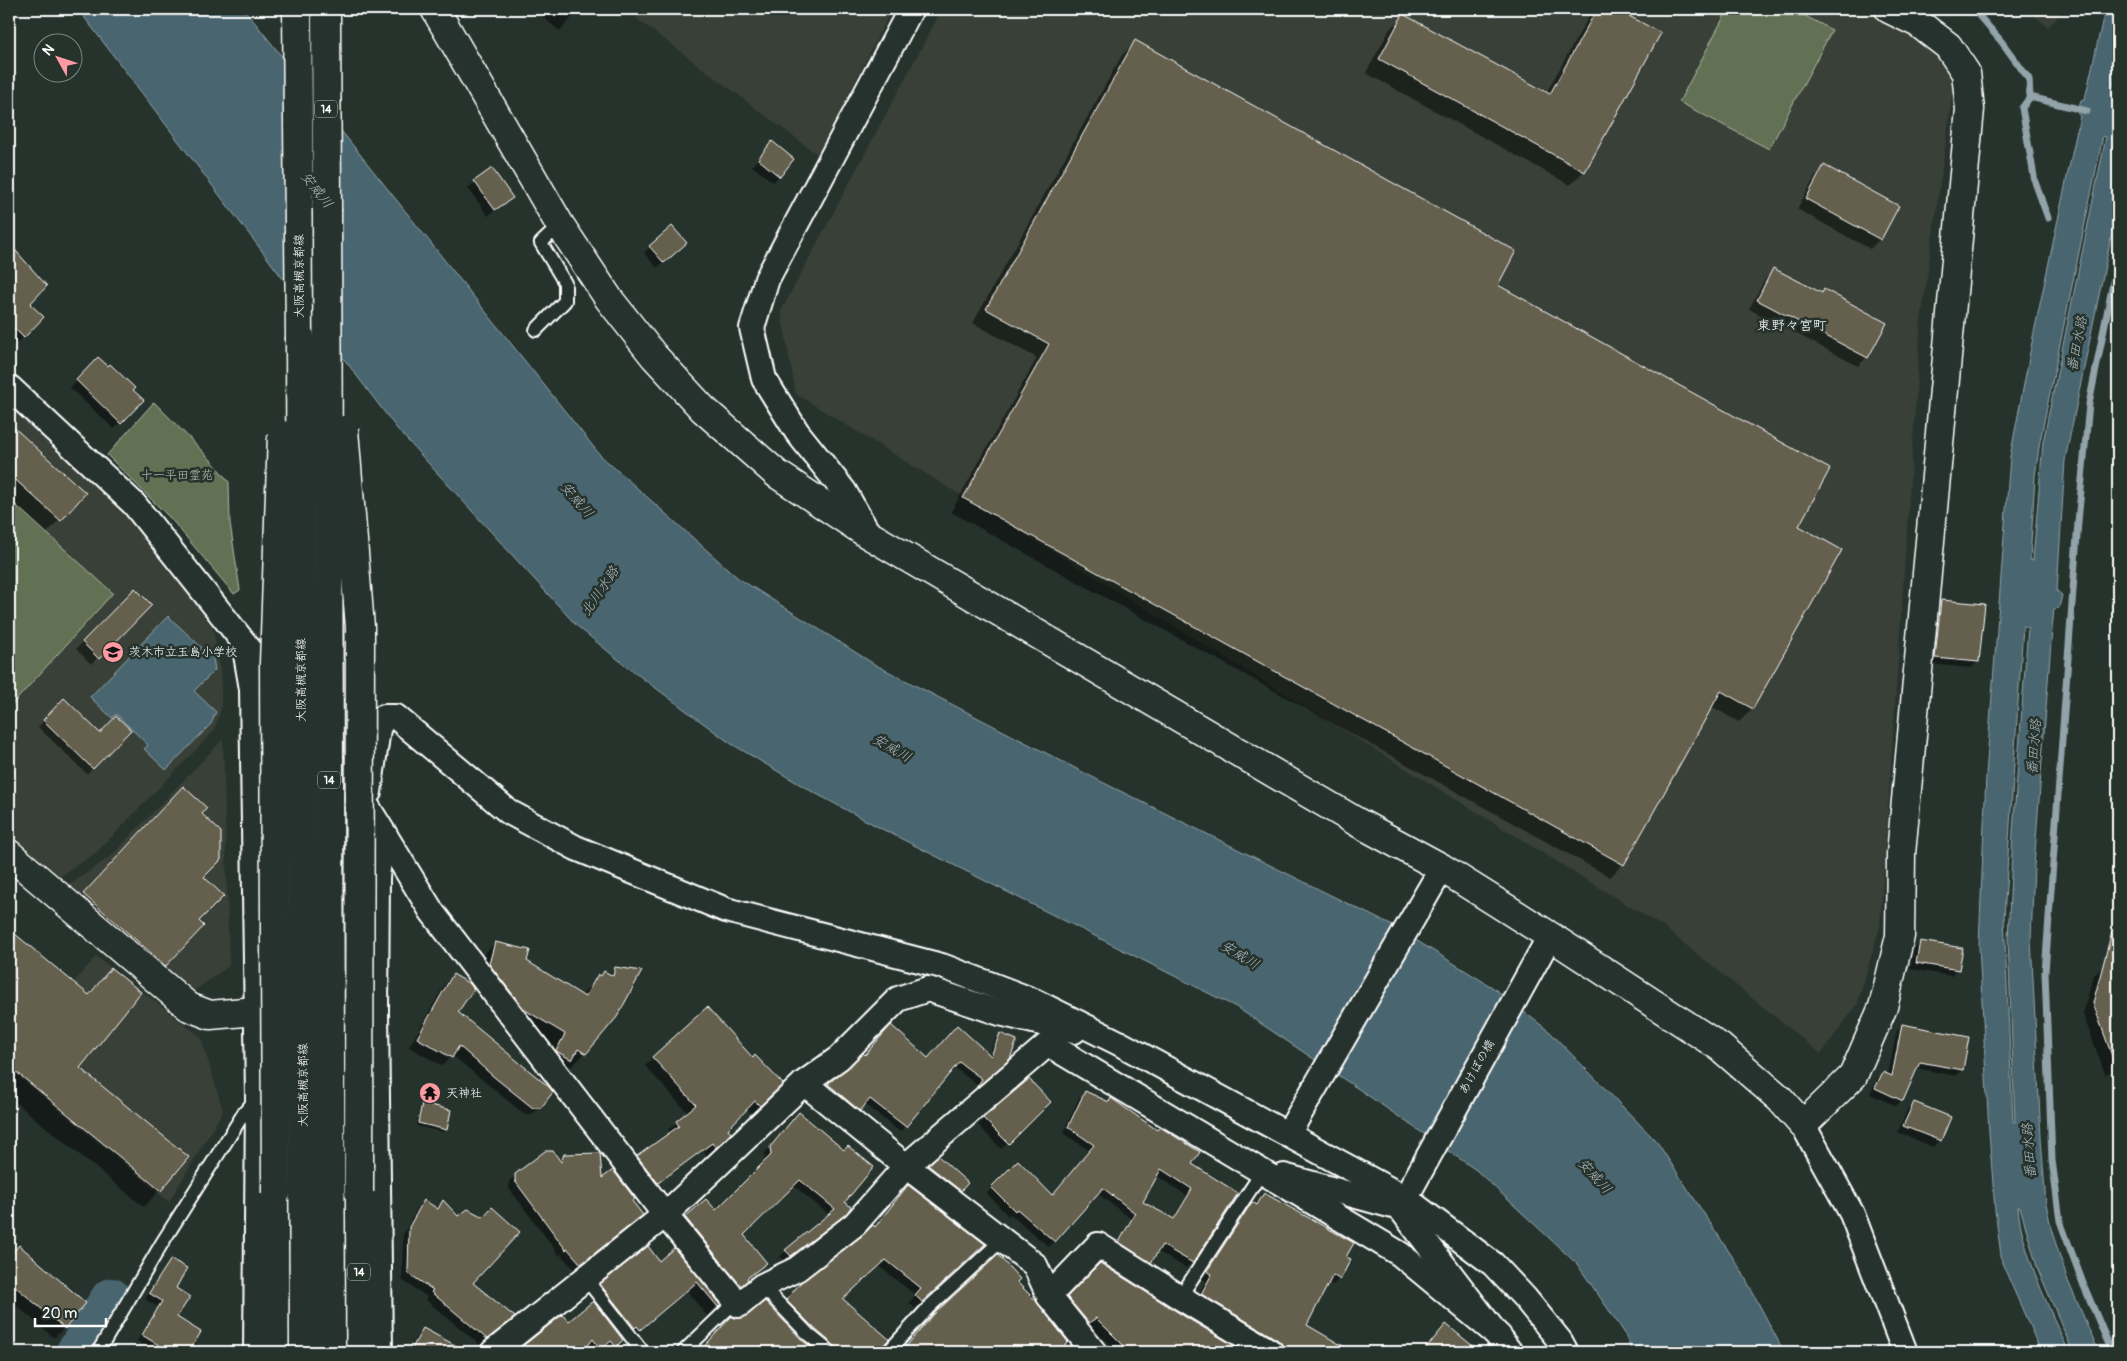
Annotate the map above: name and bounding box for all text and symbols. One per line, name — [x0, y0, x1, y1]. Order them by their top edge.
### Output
north arrow — [32, 32, 82, 82]
text: N — [39, 41, 58, 59]
road number: 14 — [315, 100, 337, 118]
water label: 安威川 — [297, 168, 337, 212]
street label: 大阪高槻京都線 — [292, 234, 307, 318]
water label: 番田水路 — [2063, 314, 2091, 373]
district label: 東野々宮町 — [1757, 317, 1827, 334]
park label: 十一平田霊苑 — [141, 468, 213, 483]
water label: 安威川 — [557, 479, 597, 521]
water label: 北川水路 — [577, 562, 623, 619]
street label: 大阪高槻京都線 — [294, 638, 309, 722]
school or university icon: 茨木市立玉島小学校 — [101, 640, 125, 664]
place label: 茨木市立玉島小学校 — [129, 645, 237, 660]
water label: 番田水路 — [2024, 717, 2045, 776]
water label: 安威川 — [870, 730, 914, 766]
road number: 14 — [318, 772, 340, 788]
water label: 安威川 — [1218, 937, 1262, 973]
street label: あけぼの橋 — [1456, 1037, 1498, 1097]
street label: 大阪高槻京都線 — [296, 1043, 311, 1127]
temple icon: 天神社 — [418, 1081, 442, 1105]
place label: 天神社 — [446, 1086, 482, 1101]
water label: 番田水路 — [2018, 1121, 2039, 1180]
water label: 安威川 — [1575, 1155, 1615, 1197]
road number: 14 — [348, 1264, 370, 1280]
scale bar — [35, 1296, 106, 1328]
text: 20 m — [42, 1304, 77, 1323]

